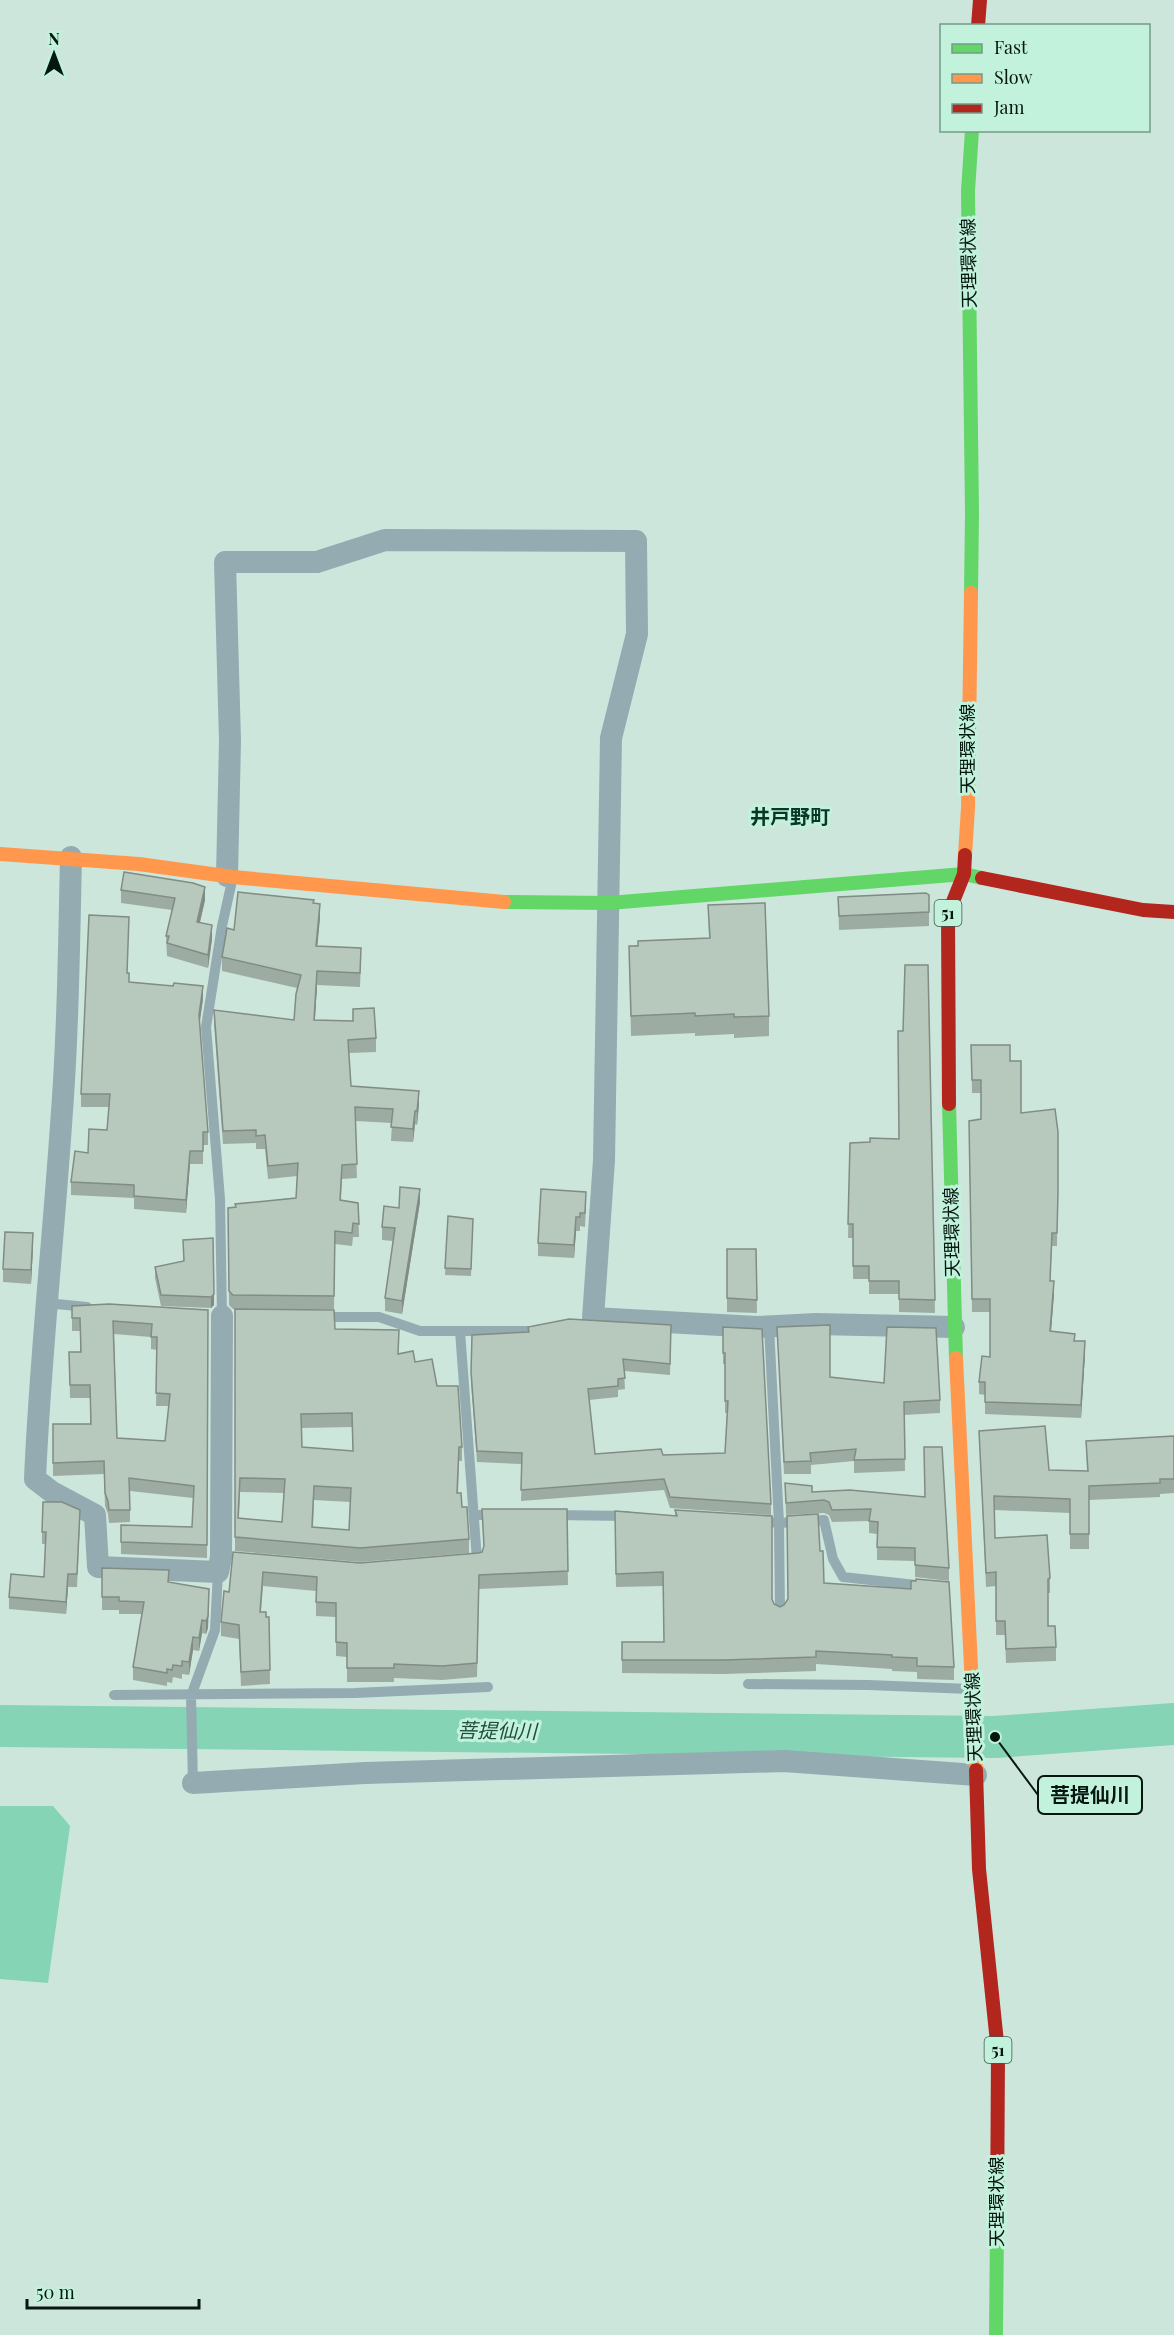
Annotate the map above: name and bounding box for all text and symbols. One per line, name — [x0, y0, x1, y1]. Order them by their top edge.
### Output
north arrow — [24, 24, 84, 84]
legend — [940, 24, 1150, 132]
text: N — [48, 28, 60, 49]
text: Fast — [994, 35, 1028, 59]
text: Slow — [994, 65, 1032, 89]
text: Jam — [993, 95, 1024, 119]
street label: 天理環状線 — [955, 218, 981, 308]
street label: 天理環状線 — [955, 704, 979, 794]
district label: 井戸野町 — [750, 802, 830, 829]
road number: 51 — [934, 900, 962, 926]
street label: 天理環状線 — [938, 1187, 964, 1277]
street label: 天理環状線 — [959, 1672, 987, 1762]
water label: 菩提仙川 — [457, 1715, 539, 1744]
callout: 菩提仙川 — [1038, 1776, 1142, 1814]
text: 菩提仙川 — [1050, 1780, 1130, 1807]
road number: 51 — [984, 2037, 1012, 2063]
street label: 天理環状線 — [984, 2157, 1008, 2247]
scale bar — [27, 2272, 200, 2310]
text: 50 m — [36, 2280, 75, 2304]

